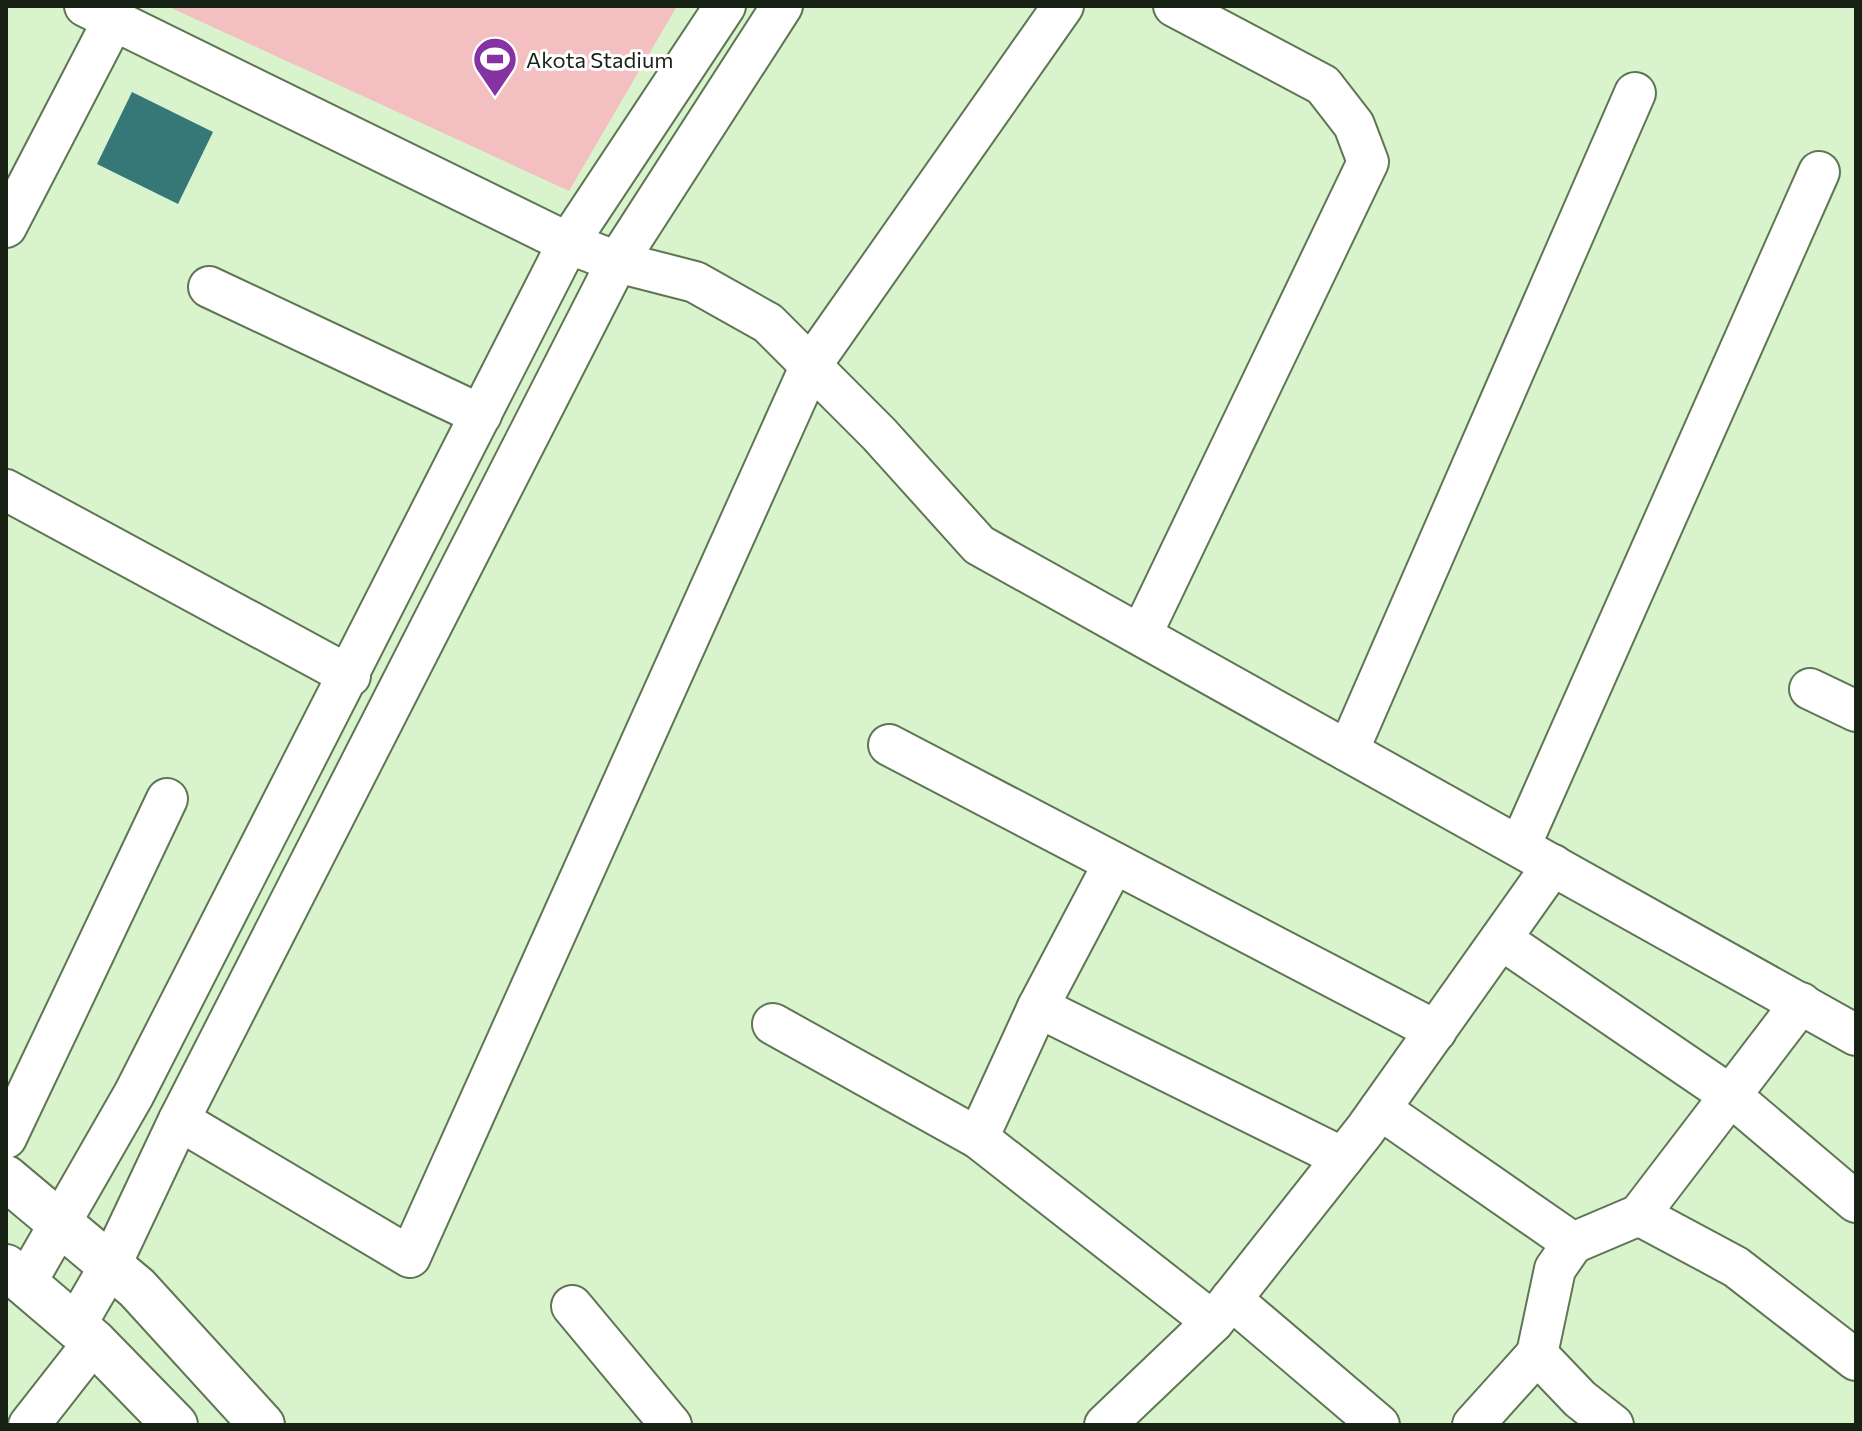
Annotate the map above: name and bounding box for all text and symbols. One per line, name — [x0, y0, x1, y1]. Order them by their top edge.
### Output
sports icon: Akota Stadium — [471, 35, 519, 98]
place label: Akota Stadium — [526, 46, 673, 73]

